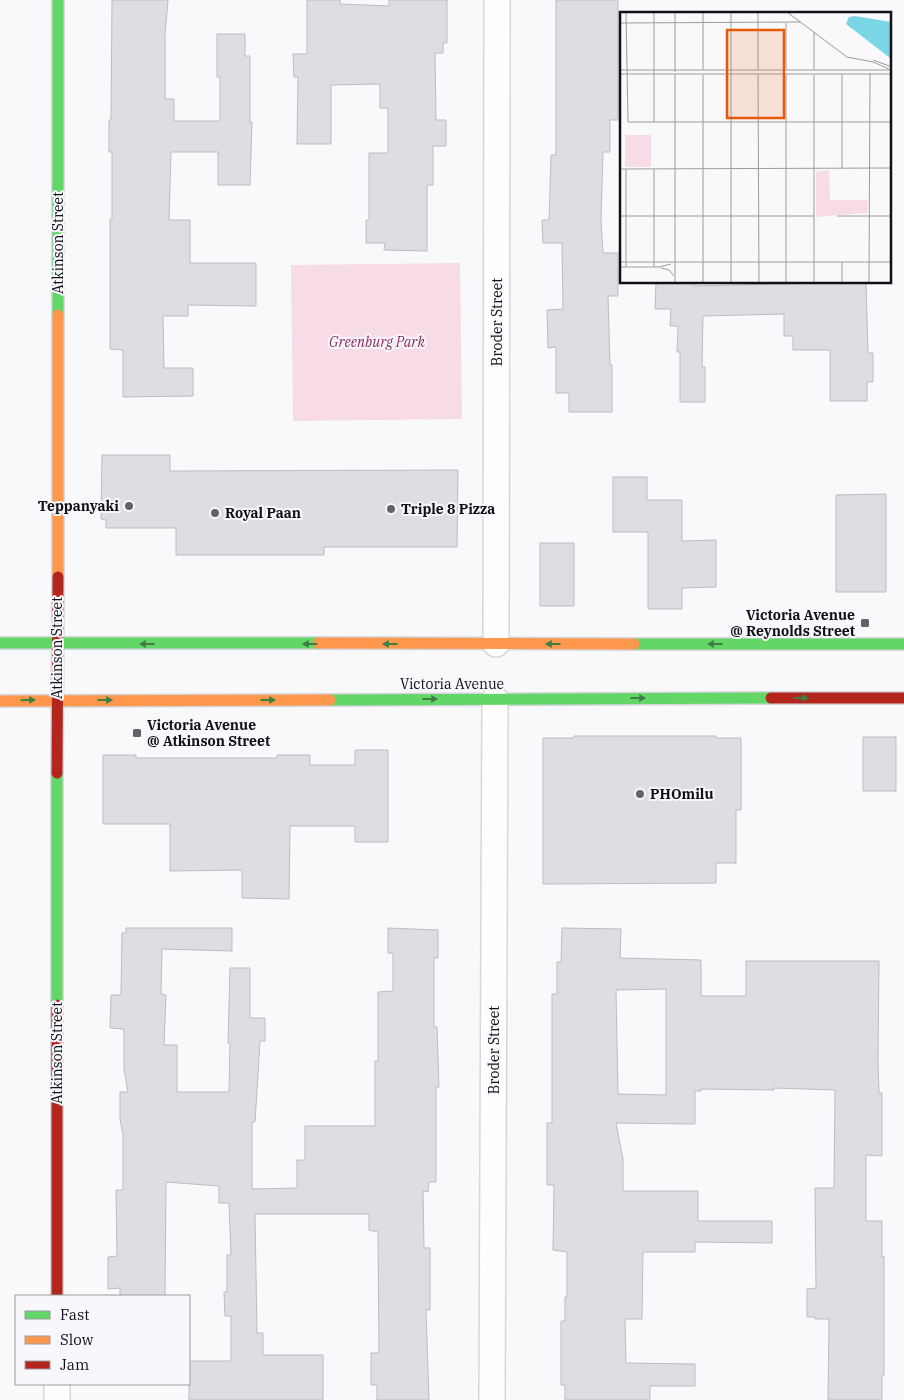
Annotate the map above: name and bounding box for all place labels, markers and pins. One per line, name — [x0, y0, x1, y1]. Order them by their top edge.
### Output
place label: Teppanyaki — [38, 497, 119, 515]
marker: Teppanyaki — [123, 500, 135, 512]
place label: Triple 8 Pizza — [401, 500, 495, 518]
marker: Triple 8 Pizza — [385, 503, 397, 515]
place label: Royal Paan — [225, 504, 301, 522]
marker: Royal Paan — [209, 507, 221, 519]
place label: Victoria Avenue @ Reynolds Street — [730, 606, 855, 640]
marker: Victoria Avenue @ Reynolds Street — [859, 617, 871, 629]
place label: Victoria Avenue @ Atkinson Street — [147, 716, 270, 750]
marker: Victoria Avenue @ Atkinson Street — [131, 727, 143, 739]
place label: PHOmilu — [650, 785, 713, 803]
marker: PHOmilu — [634, 788, 646, 800]

